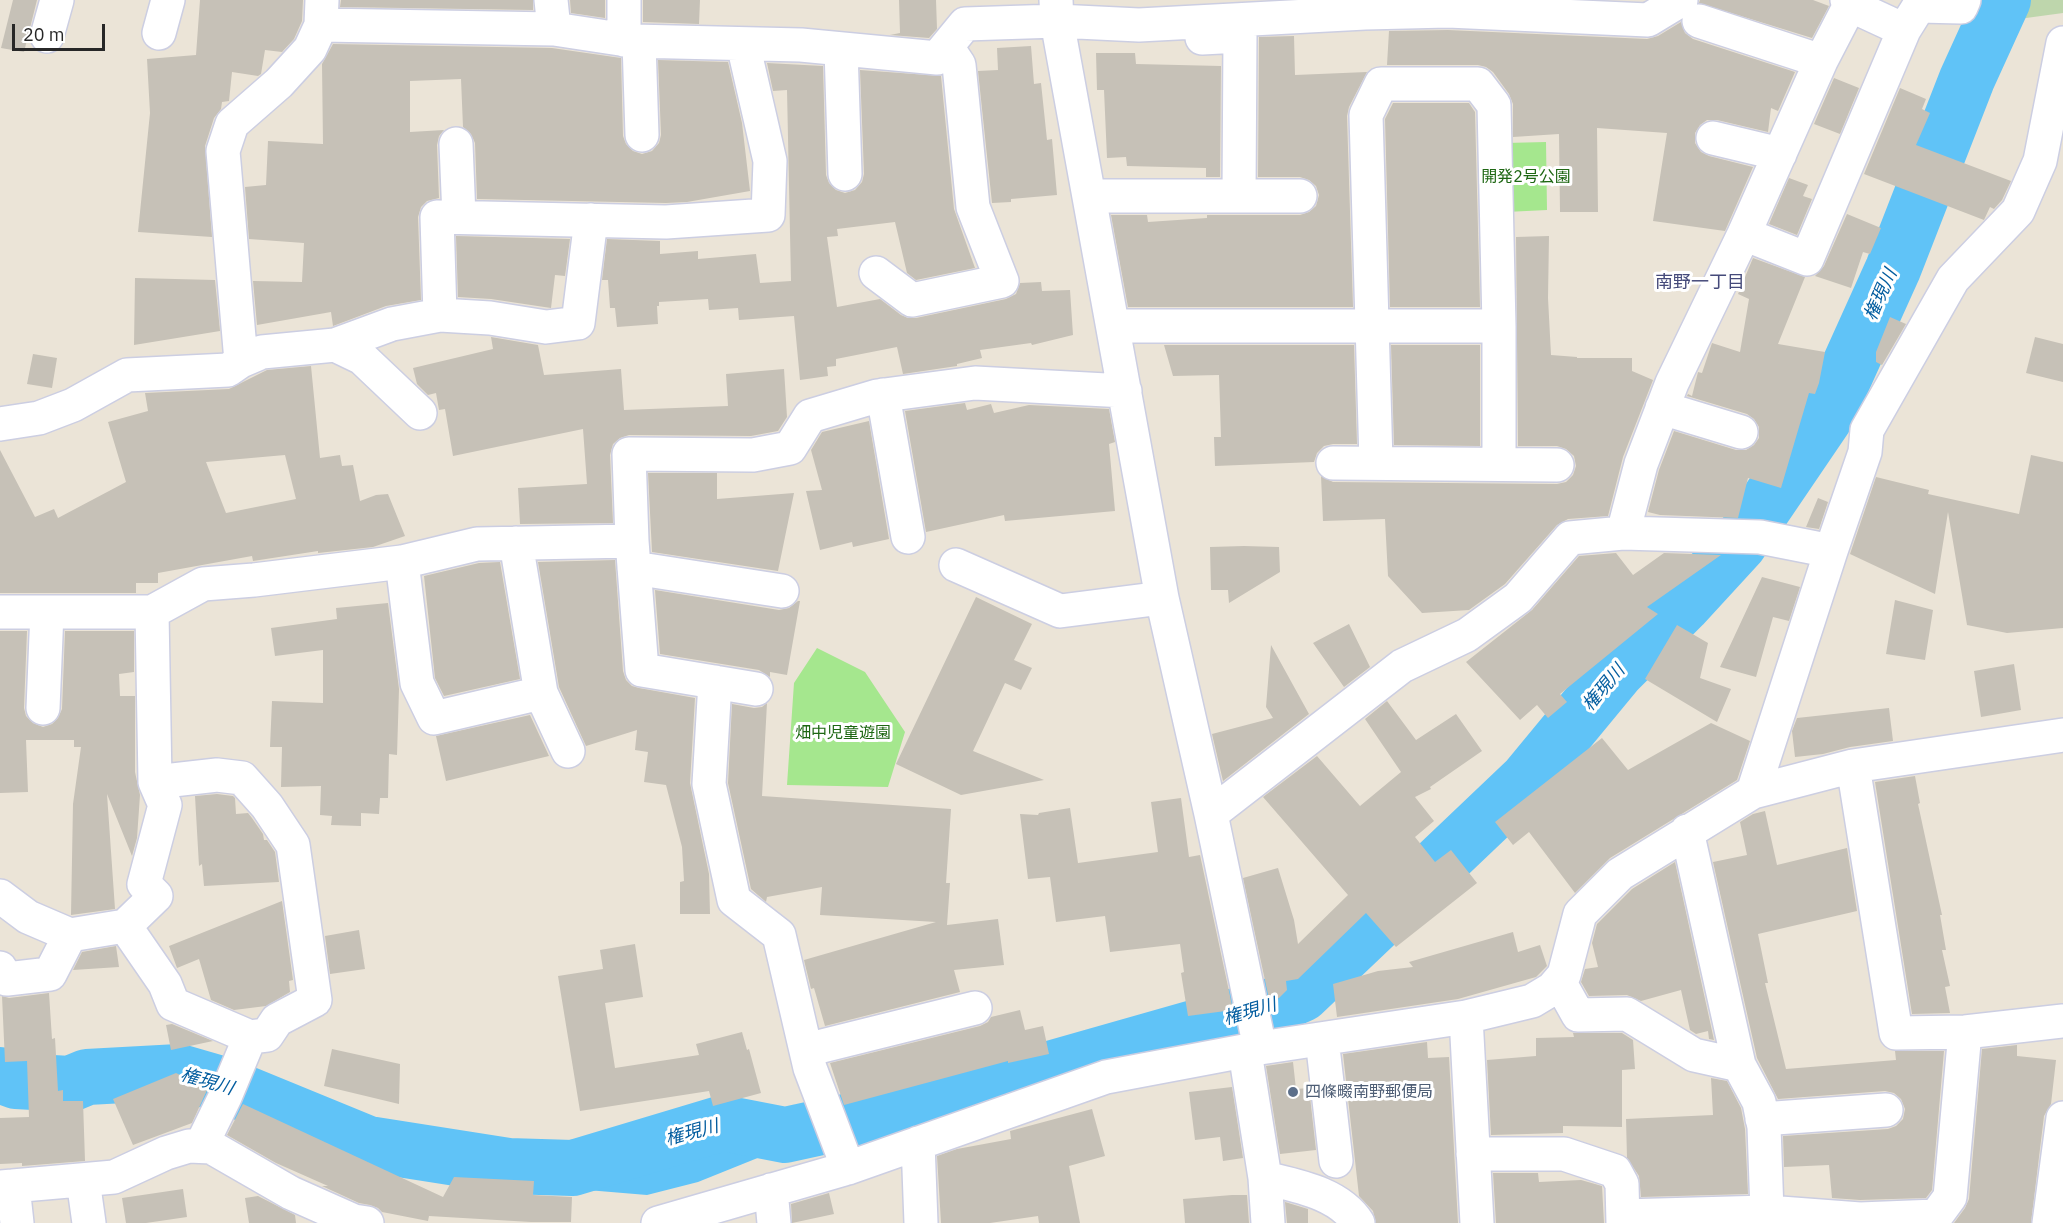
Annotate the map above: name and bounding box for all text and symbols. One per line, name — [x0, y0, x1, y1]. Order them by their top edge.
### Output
scale bar — [15, 12, 108, 50]
text: 20 m — [23, 23, 65, 46]
park label: 開発2号公園 — [1481, 167, 1571, 187]
water label: 権現川 — [1860, 266, 1902, 324]
district label: 南野一丁目 — [1655, 272, 1745, 294]
water label: 権現川 — [1578, 660, 1630, 716]
park label: 畑中児童遊園 — [795, 723, 891, 743]
water label: 権現川 — [1221, 994, 1279, 1030]
water label: 権現川 — [178, 1064, 236, 1100]
place label: 四條畷南野郵便局 — [1305, 1082, 1433, 1102]
marker: 四條畷南野郵便局 — [1286, 1085, 1300, 1099]
water label: 権現川 — [663, 1116, 721, 1150]

